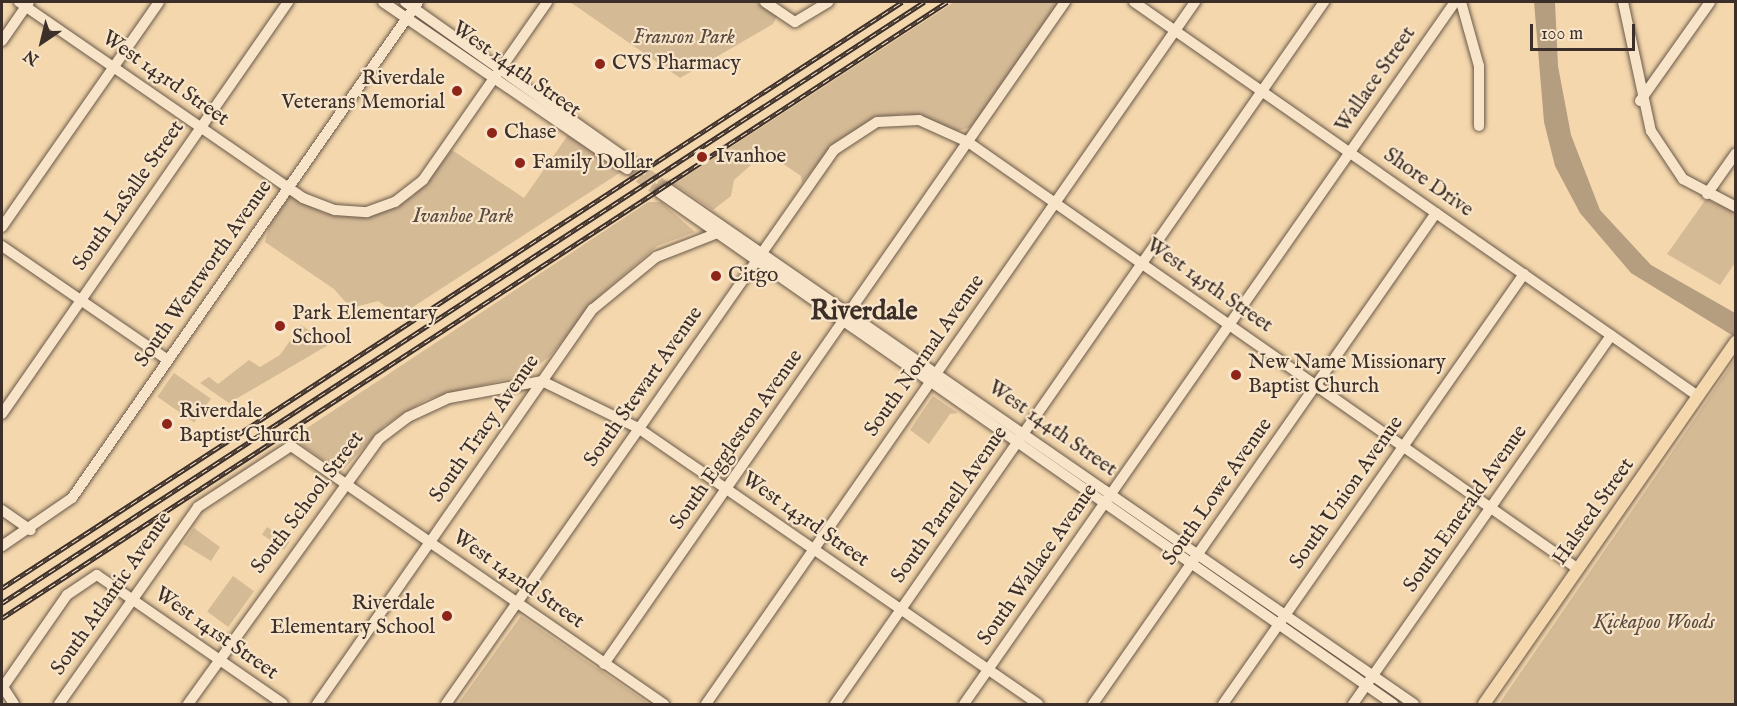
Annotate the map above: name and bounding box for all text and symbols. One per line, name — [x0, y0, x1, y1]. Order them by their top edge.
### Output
north arrow — [12, 12, 72, 72]
scale bar — [1533, 12, 1638, 50]
street label: West 144th Street — [447, 16, 585, 124]
street label: Wallace Street — [1330, 22, 1422, 138]
text: 100 m — [1541, 23, 1583, 46]
park label: Franson Park — [633, 25, 735, 51]
street label: West 143rd Street — [97, 26, 233, 132]
text: N — [20, 45, 43, 69]
place label: CVS Pharmacy — [612, 51, 741, 77]
marker: CVS Pharmacy — [593, 57, 607, 71]
place label: Riverdale Veterans Memorial — [281, 66, 445, 116]
marker: Riverdale Veterans Memorial — [450, 84, 464, 98]
street label: South LaSalle Street — [68, 116, 190, 276]
place label: Chase — [504, 120, 556, 146]
marker: Chase — [485, 126, 499, 140]
street label: Shore Drive — [1378, 143, 1478, 223]
place label: Ivanhoe — [716, 144, 786, 170]
marker: Ivanhoe — [693, 148, 711, 166]
place label: Family Dollar — [532, 150, 653, 176]
marker: Family Dollar — [513, 156, 527, 170]
street label: South Wentworth Avenue — [130, 176, 278, 372]
park label: Ivanhoe Park — [413, 204, 513, 230]
street label: West 145th Street — [1141, 233, 1277, 339]
place label: Citgo — [728, 263, 778, 289]
marker: Citgo — [709, 269, 723, 283]
street label: South Normal Avenue — [860, 270, 990, 442]
district label: Riverdale — [810, 297, 918, 329]
place label: Park Elementary School — [292, 301, 438, 351]
street label: South Stewart Avenue — [579, 302, 709, 472]
marker: Park Elementary School — [273, 319, 287, 333]
street label: South Eggleston Avenue — [665, 345, 809, 535]
street label: South Tracy Avenue — [425, 350, 545, 508]
place label: New Name Missionary Baptist Church — [1248, 350, 1446, 400]
marker: New Name Missionary Baptist Church — [1229, 368, 1243, 382]
street label: West 144th Street — [983, 375, 1121, 483]
place label: Riverdale Baptist Church — [179, 399, 310, 449]
street label: South Union Avenue — [1285, 412, 1409, 574]
street label: South Lowe Avenue — [1158, 413, 1278, 571]
marker: Riverdale Baptist Church — [160, 417, 174, 431]
street label: South Emerald Avenue — [1399, 420, 1533, 598]
street label: South Parnell Avenue — [886, 422, 1014, 588]
street label: South School Street — [246, 427, 370, 579]
street label: Halsted Street — [1548, 454, 1640, 570]
street label: West 143rd Street — [737, 467, 873, 573]
street label: South Wallace Avenue — [973, 479, 1103, 651]
street label: South Atlantic Avenue — [46, 507, 178, 681]
street label: West 142nd Street — [447, 525, 589, 635]
street label: West 141st Street — [149, 582, 283, 686]
place label: Riverdale Elementary School — [270, 591, 435, 641]
marker: Riverdale Elementary School — [440, 609, 454, 623]
park label: Kickapoo Woods — [1593, 610, 1715, 636]

